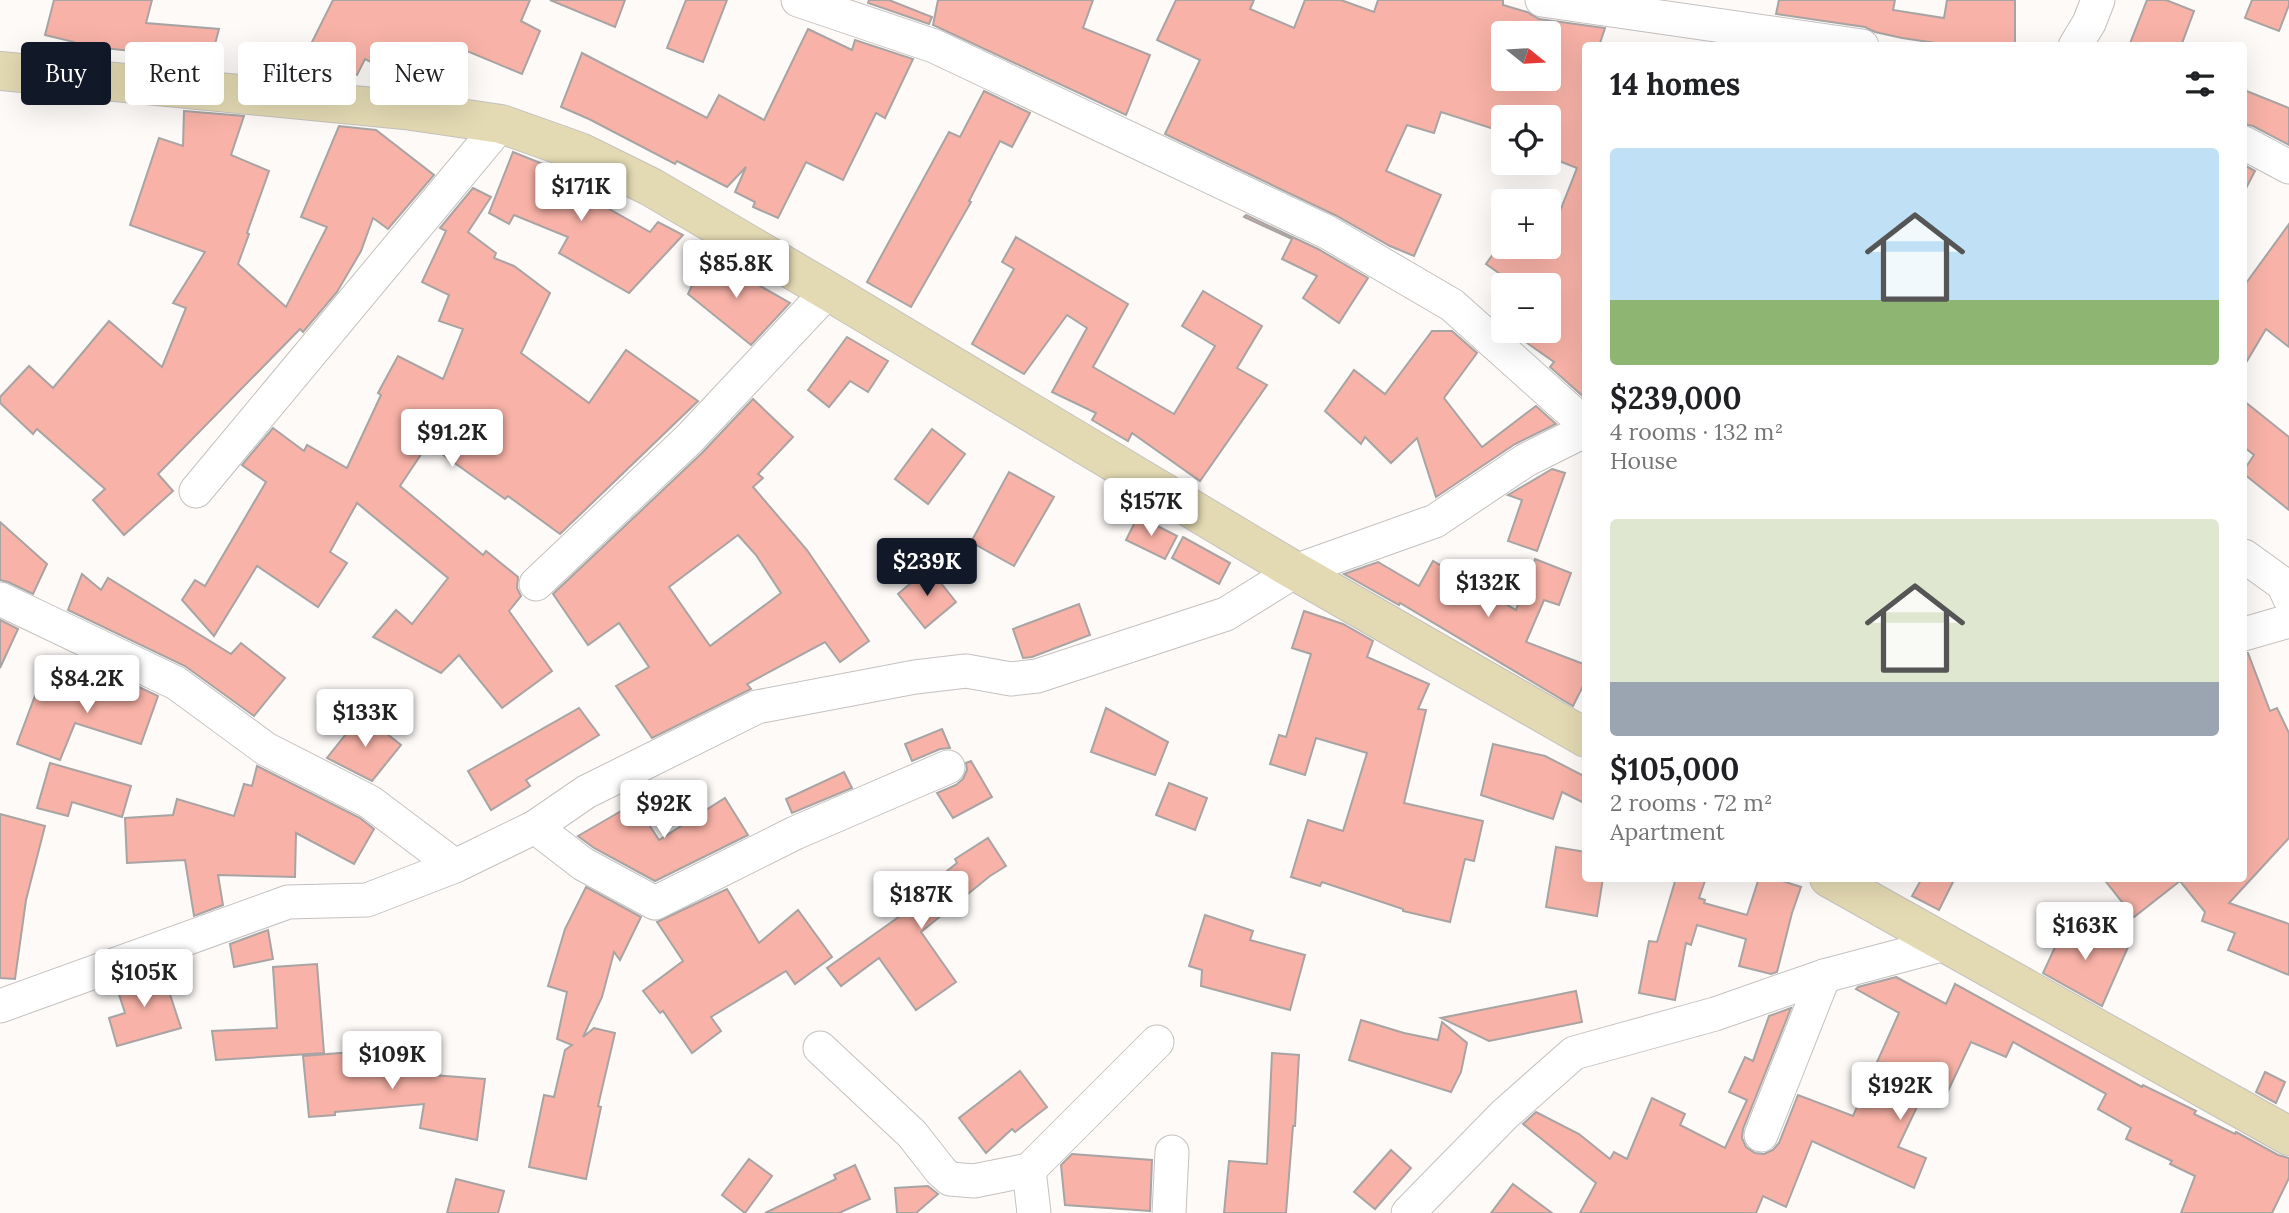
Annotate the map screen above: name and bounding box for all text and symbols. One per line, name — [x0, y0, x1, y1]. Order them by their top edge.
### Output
north arrow — [1491, 21, 1561, 91]
map controls — [1491, 21, 1561, 343]
chip: Buy — [21, 42, 111, 105]
chip: Rent — [125, 42, 224, 105]
chip: Filters — [238, 42, 356, 105]
chip: New — [370, 42, 468, 105]
text: 14 homes — [1610, 65, 1740, 103]
icon: filters — [2181, 65, 2219, 103]
button: locate — [1491, 105, 1561, 175]
pin: $171K — [532, 164, 630, 223]
text: $171K — [551, 171, 611, 200]
button: + — [1491, 189, 1561, 259]
icon: home — [1852, 194, 1978, 320]
pin: $85.8K — [679, 240, 793, 300]
text: $85.8K — [699, 248, 773, 277]
button: − — [1491, 273, 1561, 343]
text: $239,000 — [1610, 379, 1742, 417]
pin: $91.2K — [395, 410, 509, 469]
text: $91.2K — [417, 417, 487, 446]
text: 4 rooms · 132 m² — [1610, 417, 1783, 446]
text: House — [1610, 446, 1678, 475]
pin: $157K — [1102, 478, 1200, 538]
text: $157K — [1120, 486, 1182, 515]
pin: $239K — [878, 538, 976, 598]
text: $239K — [893, 546, 961, 575]
pin: $132K — [1439, 560, 1537, 619]
icon: home — [1852, 565, 1978, 691]
text: $132K — [1456, 567, 1520, 596]
pin: $84.2K — [30, 656, 144, 715]
text: $84.2K — [50, 663, 124, 692]
pin: $133K — [316, 690, 414, 749]
text: $133K — [333, 697, 398, 726]
text: $105,000 — [1610, 750, 1739, 788]
pin: $92K — [623, 780, 705, 840]
text: $92K — [636, 788, 692, 817]
text: 2 rooms · 72 m² — [1610, 788, 1773, 817]
text: Apartment — [1610, 817, 1725, 846]
pin: $187K — [872, 872, 970, 931]
text: $187K — [889, 879, 953, 908]
pin: $163K — [2036, 902, 2134, 962]
text: $163K — [2052, 910, 2118, 939]
pin: $105K — [95, 950, 193, 1009]
text: $105K — [111, 957, 177, 986]
pin: $109K — [343, 1032, 441, 1091]
text: $109K — [358, 1039, 426, 1068]
pin: $192K — [1851, 1062, 1949, 1122]
text: $192K — [1868, 1070, 1932, 1099]

